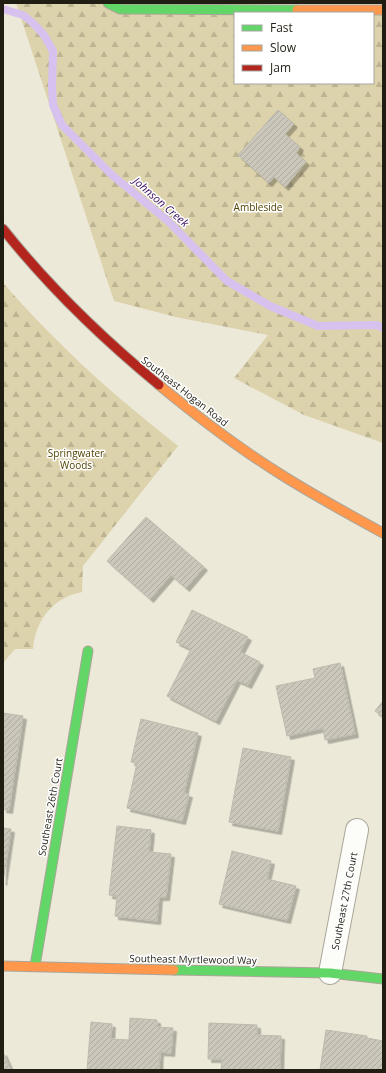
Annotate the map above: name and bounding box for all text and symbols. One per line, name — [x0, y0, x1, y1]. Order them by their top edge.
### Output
legend — [234, 12, 374, 84]
text: Fast — [270, 19, 293, 36]
text: Slow — [270, 39, 297, 56]
text: Jam — [269, 59, 291, 76]
water label: Johnson Creek — [129, 172, 193, 230]
park label: Ambleside — [234, 200, 283, 214]
street label: Southeast Hogan Road — [139, 353, 231, 429]
park label: Springwater Woods — [48, 446, 104, 472]
street label: Southeast 26th Court — [34, 756, 66, 857]
street label: Southeast 27th Court — [328, 851, 360, 951]
street label: Southeast Myrtlewood Way — [129, 951, 258, 967]

